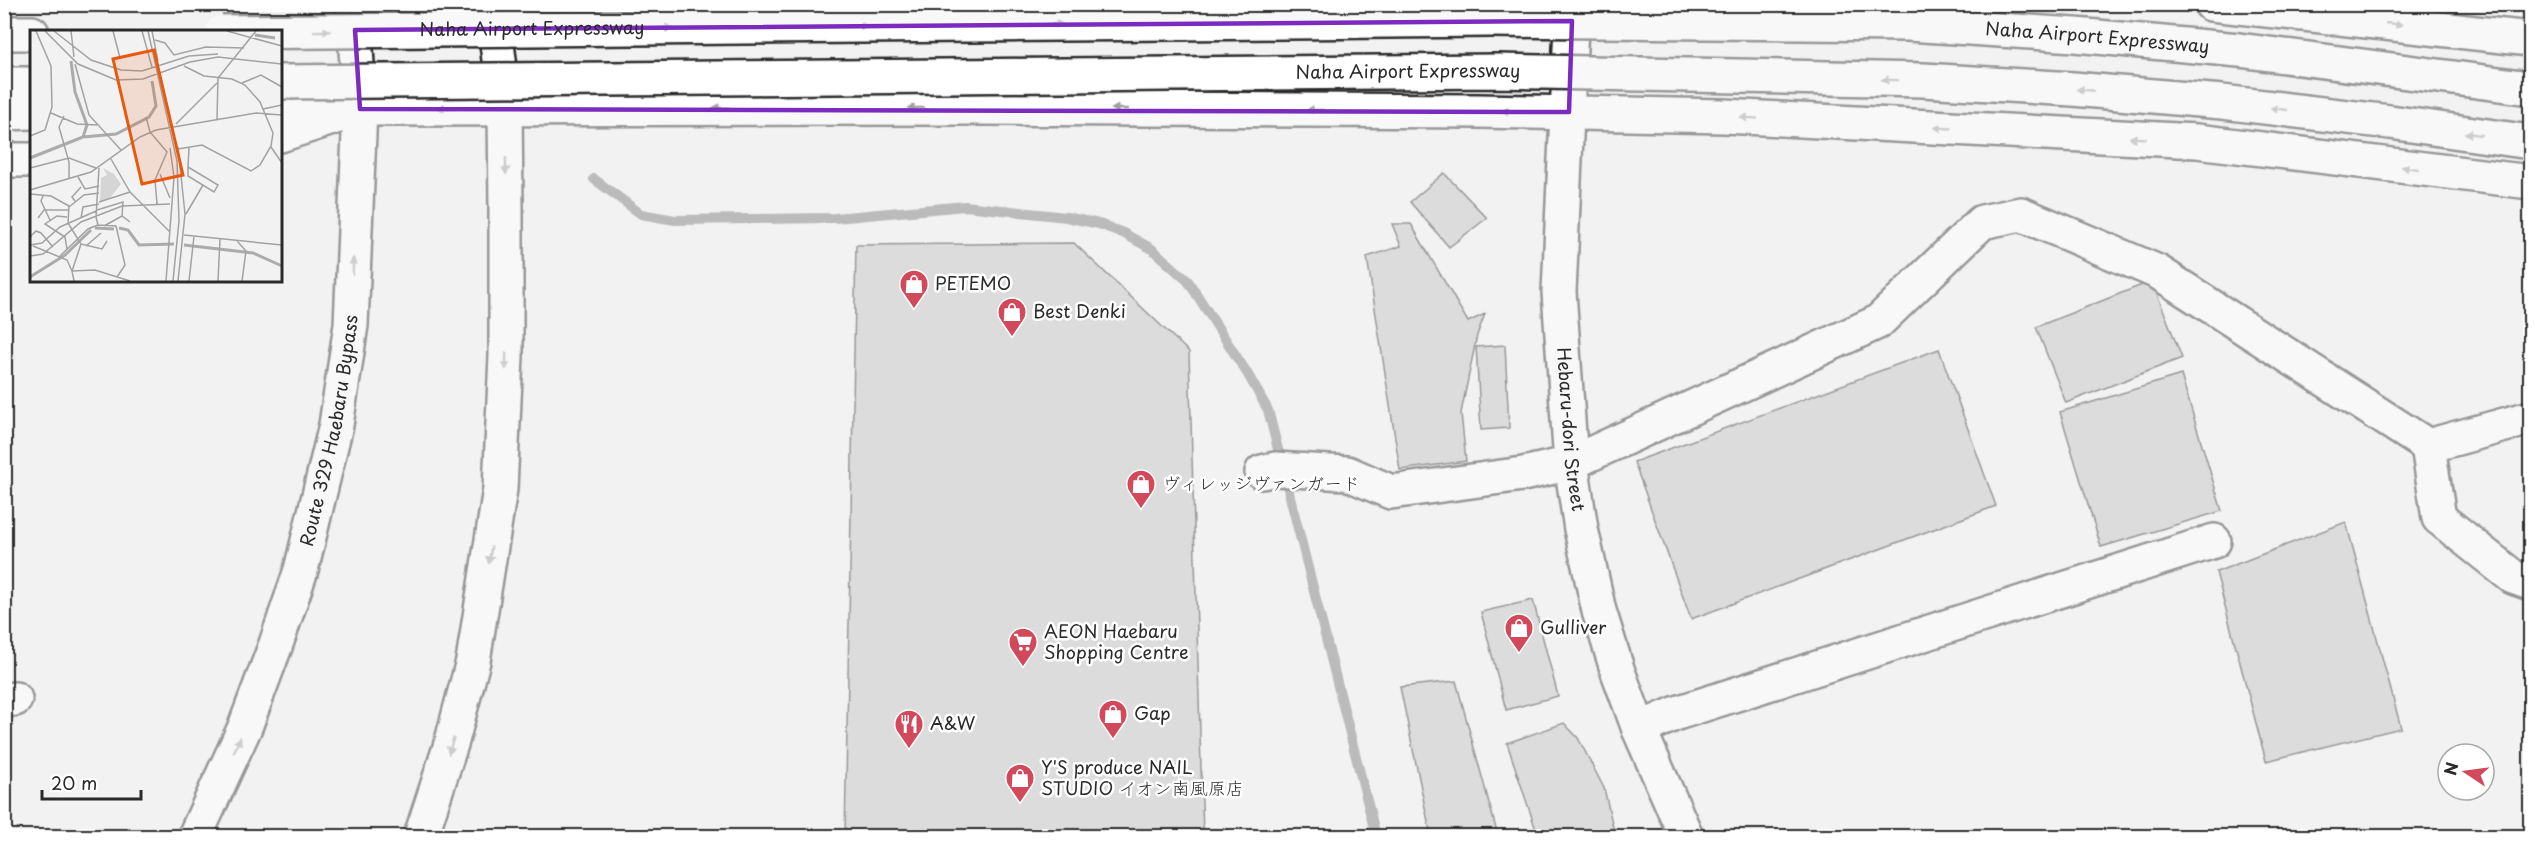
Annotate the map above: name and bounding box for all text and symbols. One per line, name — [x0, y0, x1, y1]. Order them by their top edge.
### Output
street label: Naha Airport Expressway — [420, 13, 644, 42]
street label: Naha Airport Expressway — [1985, 14, 2211, 59]
one-way arrow — [1045, 19, 1064, 29]
one-way arrow — [2385, 19, 2404, 29]
one-way arrow — [850, 21, 869, 31]
one-way arrow — [655, 23, 674, 32]
one-way arrow — [313, 26, 332, 36]
inset map — [30, 30, 282, 282]
street label: Naha Airport Expressway — [1296, 56, 1521, 85]
one-way arrow — [1881, 75, 1900, 85]
one-way arrow — [2076, 85, 2095, 95]
one-way arrow — [437, 103, 456, 113]
one-way arrow — [711, 103, 730, 113]
one-way arrow — [906, 103, 925, 113]
one-way arrow — [1111, 104, 1130, 114]
one-way arrow — [2270, 104, 2289, 114]
one-way arrow — [1306, 105, 1325, 115]
one-way arrow — [1501, 107, 1520, 116]
one-way arrow — [1739, 113, 1758, 122]
one-way arrow — [1934, 123, 1953, 133]
one-way arrow — [2463, 129, 2482, 138]
one-way arrow — [2129, 134, 2148, 143]
one-way arrow — [501, 156, 510, 175]
one-way arrow — [2400, 163, 2419, 172]
one-way arrow — [349, 257, 358, 276]
shop icon: PETEMO — [898, 268, 930, 310]
place label: PETEMO — [935, 269, 1011, 296]
shop icon: Best Denki — [996, 296, 1028, 338]
place label: Best Denki — [1033, 297, 1126, 324]
street label: Route 329 Haebaru Bypass — [292, 314, 363, 549]
street label: Hebaru-dori Street — [1551, 346, 1593, 513]
one-way arrow — [501, 351, 511, 370]
shop icon: ヴィレッジヴァンガード — [1125, 468, 1157, 510]
place label: ヴィレッジヴァンガード — [1162, 469, 1360, 496]
one-way arrow — [486, 546, 495, 565]
shop icon: Gulliver — [1503, 612, 1535, 654]
place label: Gulliver — [1540, 613, 1607, 640]
place label: AEON Haebaru Shopping Centre — [1044, 617, 1189, 665]
supermarket icon: AEON Haebaru Shopping Centre — [1007, 626, 1039, 668]
shop icon: Gap — [1097, 698, 1129, 740]
place label: Gap — [1134, 699, 1171, 726]
restaurant icon: A&W — [893, 708, 925, 750]
place label: A&W — [930, 709, 976, 736]
one-way arrow — [233, 736, 242, 754]
one-way arrow — [446, 737, 455, 755]
north arrow — [2436, 742, 2496, 802]
place label: Y'S produce NAIL STUDIO イオン南風原店 — [1041, 753, 1244, 801]
text: N — [2437, 760, 2464, 777]
shop icon: Y'S produce NAIL STUDIO イオン南風原店 — [1004, 762, 1036, 804]
scale bar — [42, 763, 141, 801]
text: 20 m — [51, 769, 97, 796]

